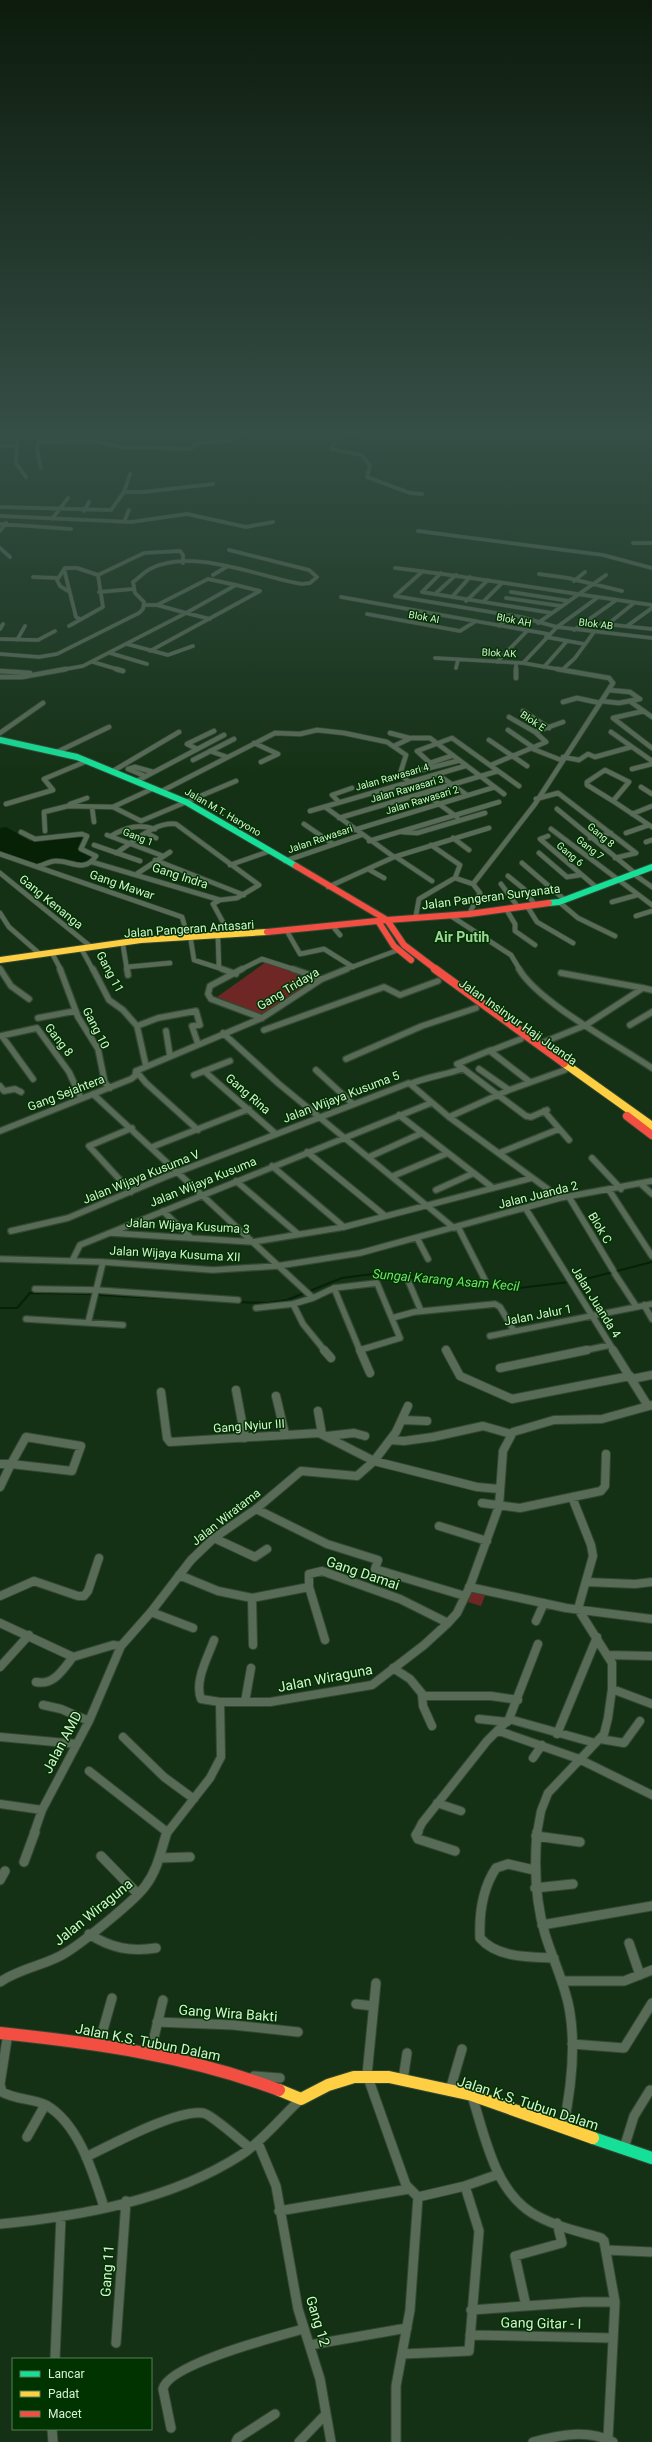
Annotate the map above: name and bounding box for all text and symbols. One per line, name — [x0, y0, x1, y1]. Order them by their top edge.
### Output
street label: Blok AI — [408, 609, 440, 625]
street label: Blok AH — [495, 611, 533, 629]
street label: Blok AB — [578, 616, 614, 632]
street label: Blok AK — [481, 647, 517, 659]
street label: Blok E — [518, 709, 548, 733]
street label: Jalan Rawasari 4 — [354, 761, 430, 793]
street label: Jalan Rawasari 3 — [369, 773, 445, 805]
street label: Jalan Rawasari 2 — [384, 784, 460, 816]
street label: Jalan M.T. Haryono — [183, 786, 263, 838]
street label: Gang 8 — [585, 821, 617, 850]
street label: Jalan Rawasari — [286, 823, 354, 855]
street label: Gang 1 — [121, 826, 155, 848]
street label: Gang 7 — [574, 834, 606, 862]
street label: Gang 6 — [554, 840, 586, 869]
street label: Gang Indra — [150, 860, 210, 892]
street label: Gang Mawar — [88, 867, 156, 903]
street label: Gang Kenanga — [16, 872, 86, 932]
street label: Jalan Pangeran Suryanata — [421, 882, 561, 912]
street label: Jalan Pangeran Antasari — [123, 917, 255, 941]
district label: Air Putih — [435, 929, 490, 945]
street label: Gang 11 — [93, 949, 127, 995]
street label: Gang Tridaya — [254, 965, 322, 1013]
street label: Jalan Insinyur Haji Juanda — [456, 976, 580, 1068]
street label: Gang 10 — [80, 1005, 112, 1051]
street label: Gang 8 — [42, 1021, 76, 1059]
street label: Jalan Wijaya Kusuma 5 — [281, 1068, 402, 1126]
street label: Gang Rina — [223, 1071, 273, 1117]
street label: Gang Sejahtera — [26, 1072, 106, 1114]
street label: Jalan Wijaya Kusuma V — [81, 1147, 202, 1207]
street label: Jalan Wijaya Kusuma — [148, 1154, 258, 1210]
street label: Jalan Juanda 2 — [497, 1178, 580, 1212]
street label: Blok C — [585, 1210, 615, 1246]
street label: Jalan Wijaya Kusuma 3 — [126, 1216, 250, 1236]
street label: Jalan Wijaya Kusuma XII — [109, 1244, 241, 1264]
street label: Jalan Juanda 4 — [568, 1264, 624, 1341]
water label: Sungai Karang Asam Kecil — [372, 1266, 521, 1294]
street label: Jalan Jalur 1 — [503, 1302, 573, 1328]
street label: Gang Nyiur III — [213, 1417, 285, 1435]
street label: Jalan Wiratama — [189, 1486, 263, 1548]
street label: Gang Damai — [324, 1553, 402, 1593]
street label: Jalan Wiraguna — [276, 1661, 374, 1695]
street label: Jalan AMD — [39, 1708, 85, 1776]
street label: Jalan Wiraguna — [51, 1875, 135, 1949]
street label: Gang Wira Bakti — [178, 2002, 278, 2024]
street label: Jalan K.S. Tubun Dalam — [74, 2020, 222, 2064]
street label: Jalan K.S. Tubun Dalam — [455, 2073, 601, 2133]
street label: Gang 11 — [97, 2245, 117, 2297]
street label: Gang 12 — [303, 2294, 333, 2348]
street label: Gang Gitar - I — [501, 2314, 581, 2332]
legend — [12, 2358, 152, 2430]
text: Lancar — [48, 2367, 85, 2381]
text: Padat — [48, 2387, 79, 2401]
text: Macet — [48, 2407, 82, 2421]

